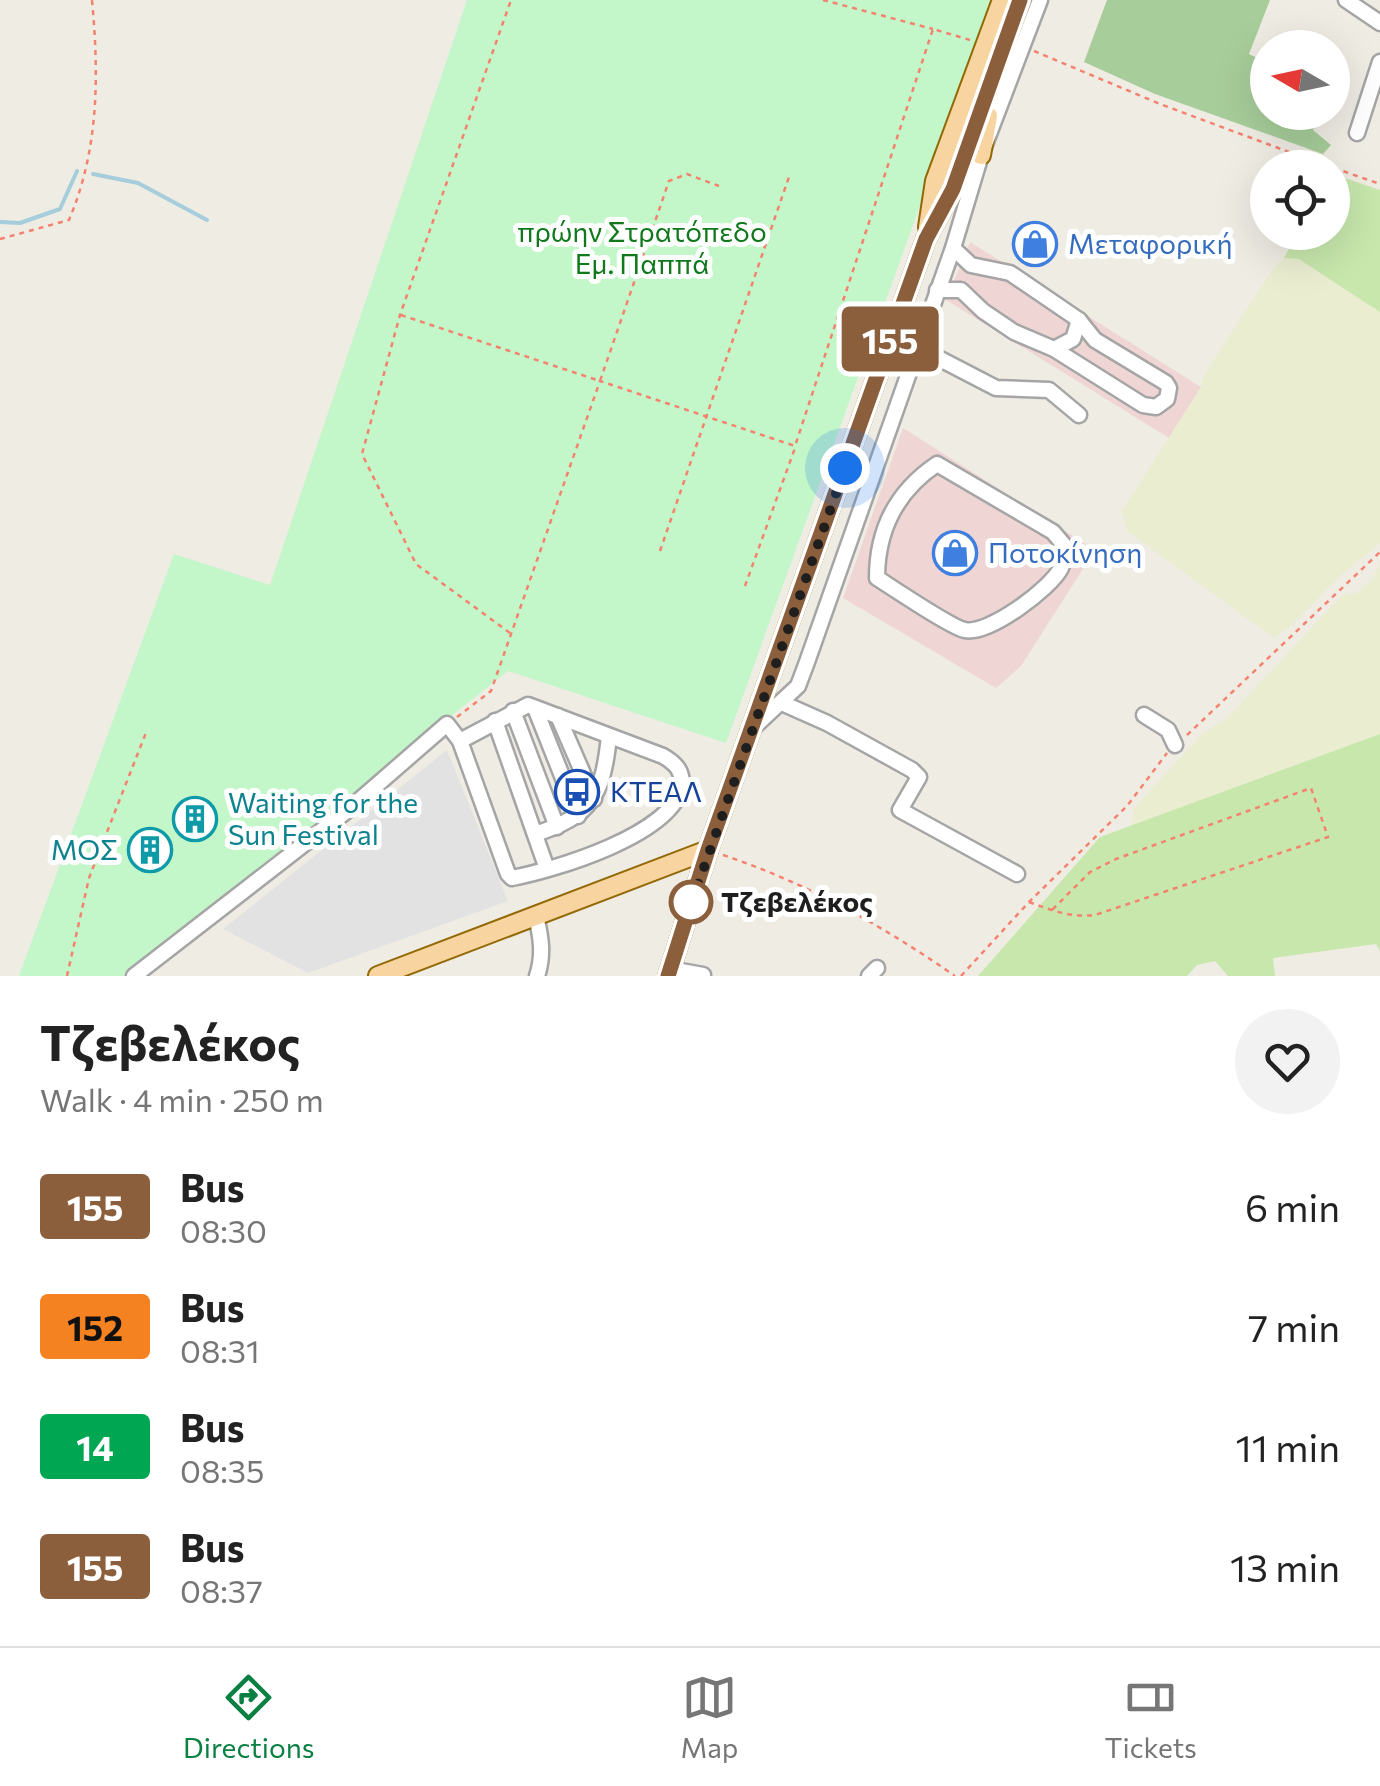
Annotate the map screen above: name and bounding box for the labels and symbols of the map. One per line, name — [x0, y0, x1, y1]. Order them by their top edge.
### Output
north arrow — [1250, 30, 1350, 130]
park label: πρώην Στρατόπεδο Εμ. Παππά — [517, 214, 767, 280]
shop icon: Μεταφορική — [1012, 221, 1058, 267]
place label: Μεταφορική — [1068, 226, 1232, 260]
line badge: 155 — [832, 306, 948, 372]
your location — [820, 443, 870, 493]
shop icon: Ποτοκίνηση — [932, 530, 978, 576]
place label: Ποτοκίνηση — [988, 535, 1142, 569]
bus stop icon: ΚΤΕΑΛ — [554, 769, 600, 815]
place label: ΚΤΕΑΛ — [610, 774, 702, 808]
place label: Waiting for the Sun Festival — [228, 785, 418, 851]
building icon: Waiting for the Sun Festival — [172, 796, 218, 842]
building icon: ΜΟΣ — [127, 827, 173, 873]
place label: ΜΟΣ — [51, 832, 118, 866]
marker: Τζεβελέκος — [670, 881, 712, 923]
place label: Τζεβελέκος — [721, 884, 873, 918]

